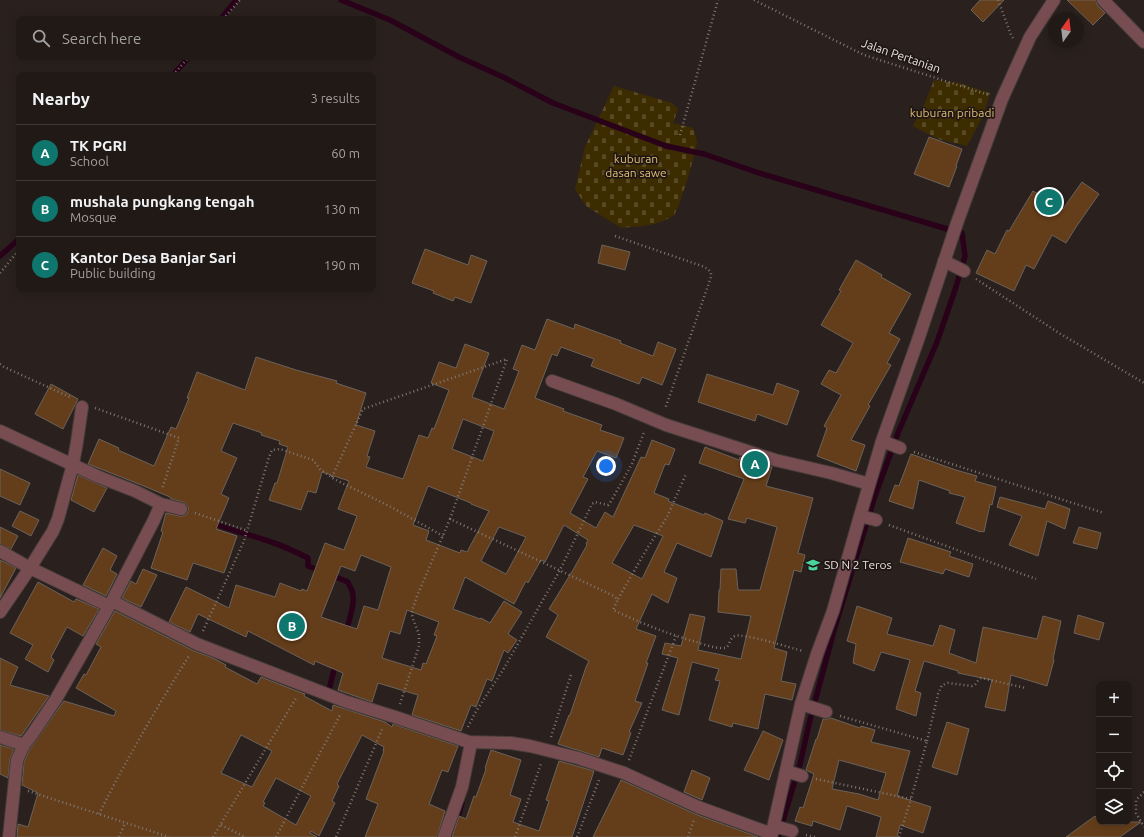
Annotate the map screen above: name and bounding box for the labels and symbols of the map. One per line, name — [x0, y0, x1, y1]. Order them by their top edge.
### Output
north arrow — [1048, 12, 1084, 48]
street label: Jalan Pertanian — [860, 36, 942, 75]
park label: kuburan pribadi — [910, 106, 994, 119]
park label: kuburan dasan sawe — [605, 152, 667, 179]
pin: C — [1036, 187, 1062, 217]
pin: A — [742, 449, 768, 479]
your location — [596, 456, 616, 476]
school or university icon: SD N 2 Teros — [805, 557, 821, 573]
place label: SD N 2 Teros — [824, 558, 892, 571]
pin: B — [279, 611, 305, 641]

